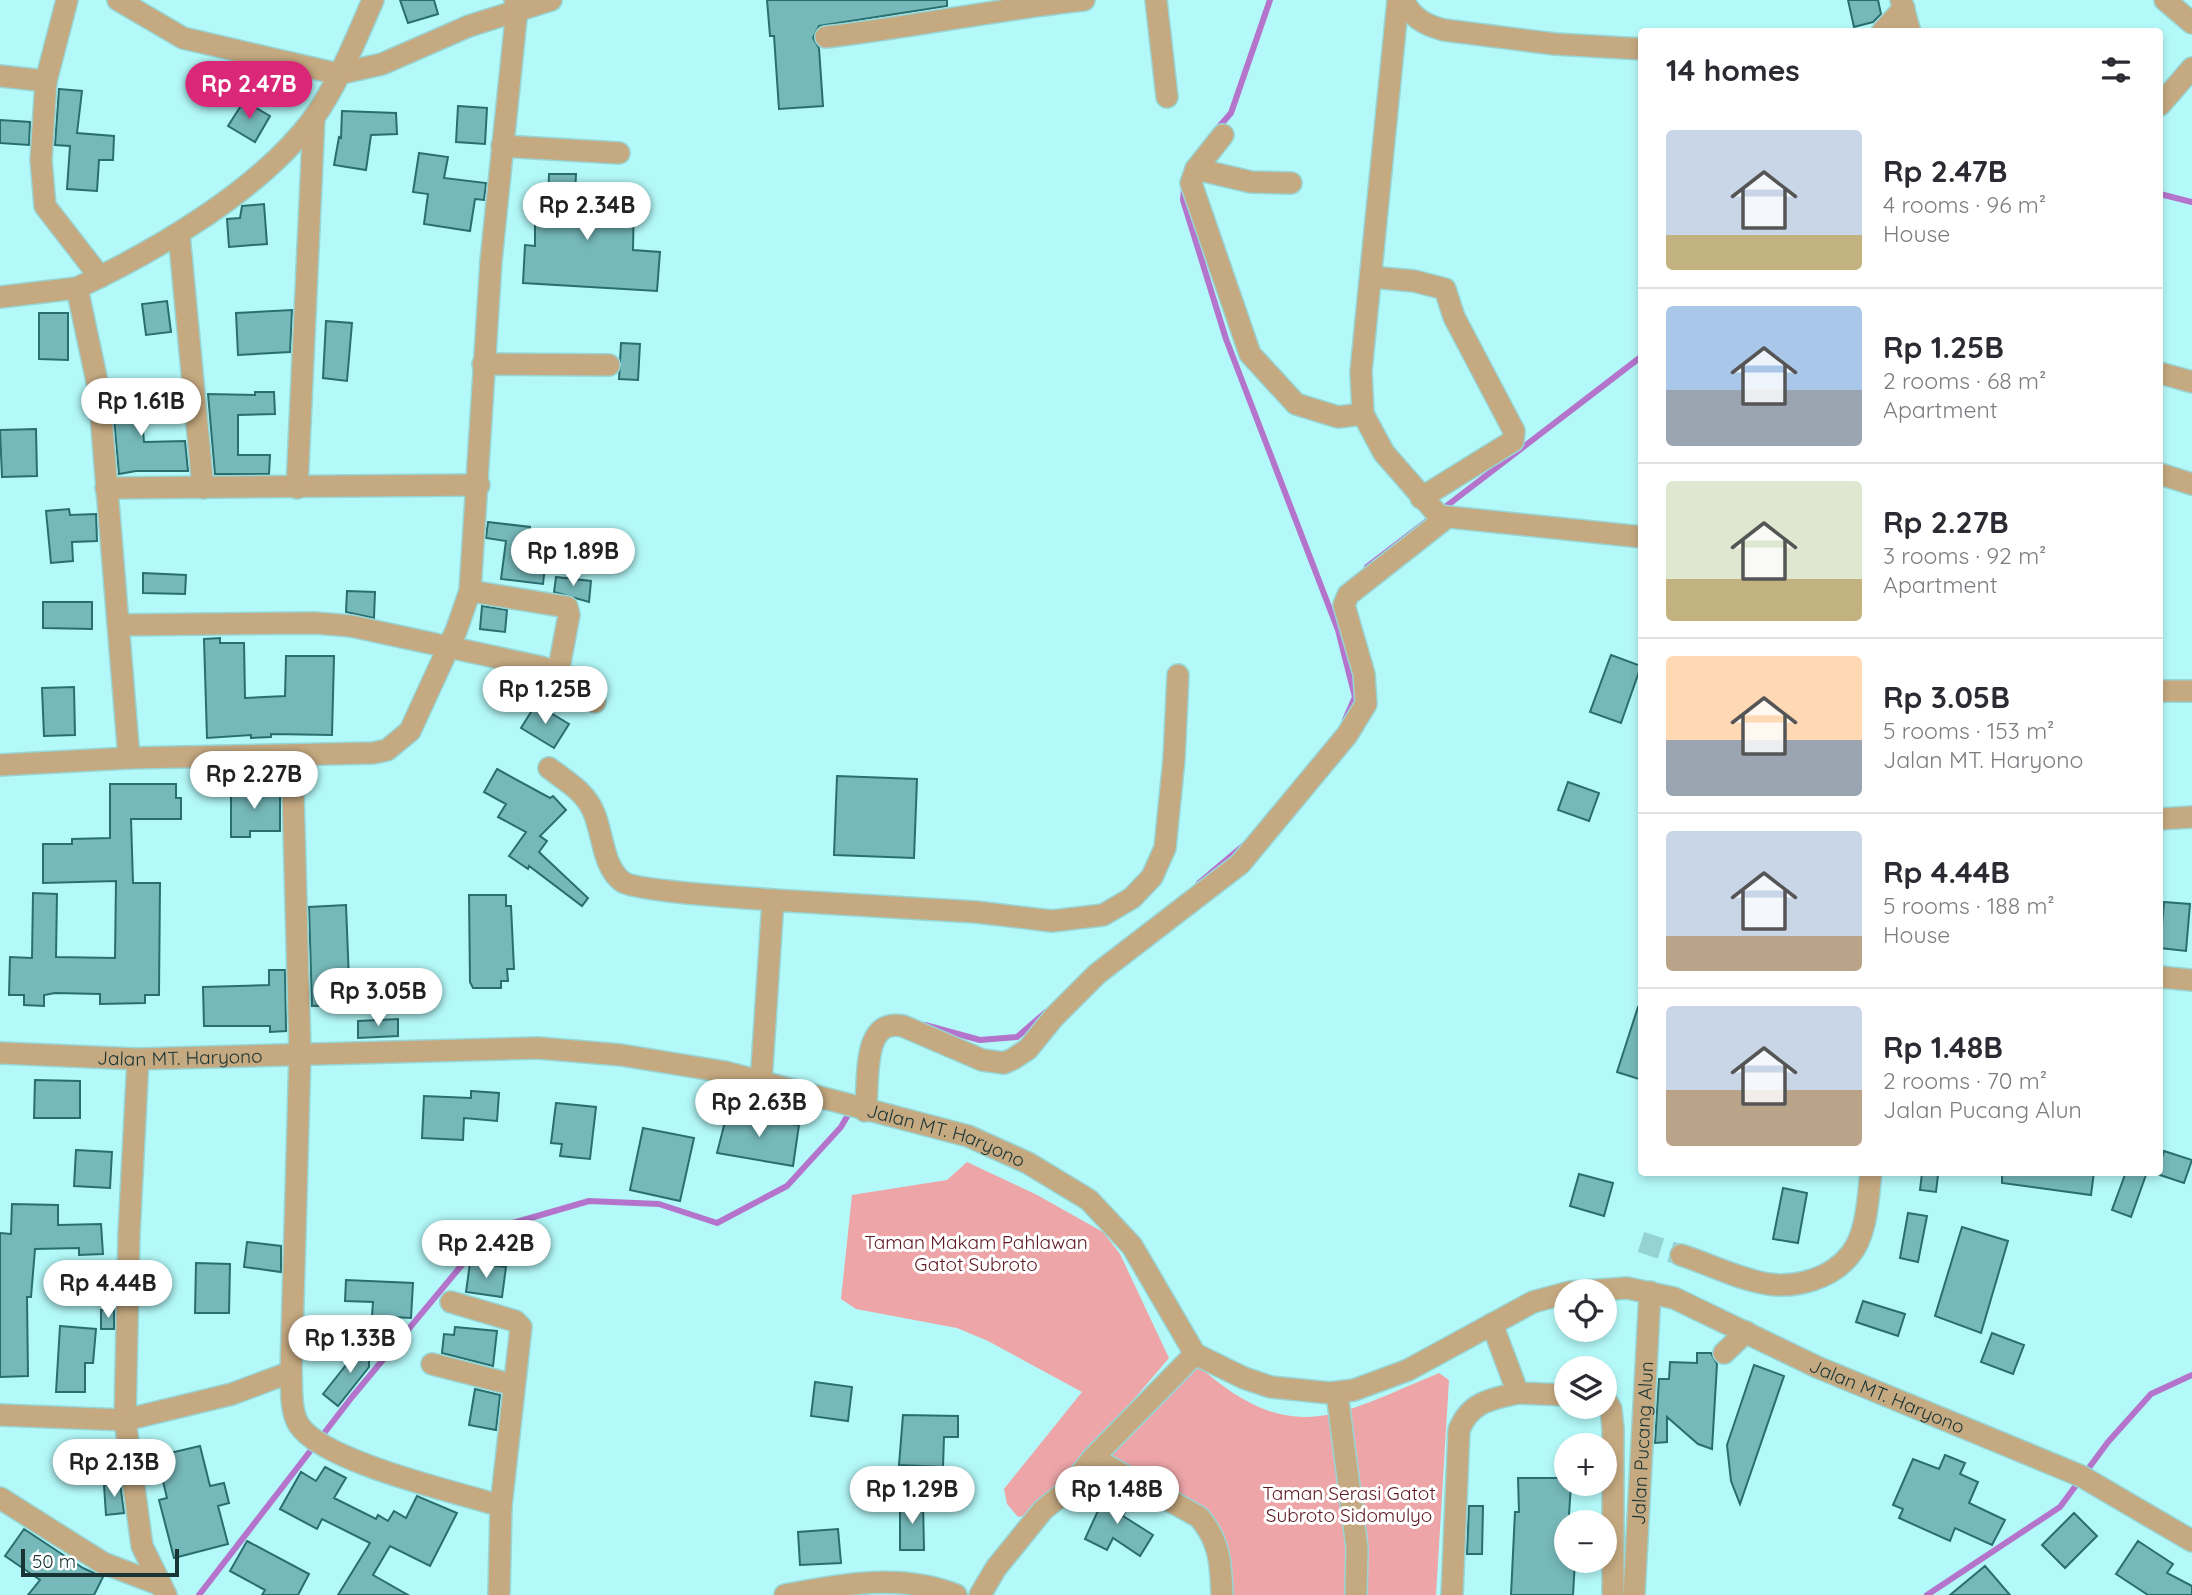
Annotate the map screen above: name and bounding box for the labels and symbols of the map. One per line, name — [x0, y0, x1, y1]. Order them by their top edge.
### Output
pin: Rp 2.47B — [177, 61, 321, 121]
pin: Rp 2.34B — [515, 182, 659, 242]
pin: Rp 1.61B — [69, 378, 213, 438]
pin: Rp 1.89B — [501, 528, 645, 588]
pin: Rp 1.25B — [473, 666, 617, 726]
pin: Rp 2.27B — [182, 752, 326, 811]
pin: Rp 3.05B — [306, 968, 450, 1028]
street label: Jalan MT. Haryono — [97, 1044, 263, 1071]
pin: Rp 2.63B — [687, 1080, 831, 1139]
street label: Jalan MT. Haryono — [864, 1098, 1029, 1172]
pin: Rp 2.42B — [414, 1220, 558, 1280]
park label: Taman Makam Pahlawan Gatot Subroto — [864, 1230, 1088, 1276]
pin: Rp 4.44B — [36, 1260, 180, 1320]
pin: Rp 1.33B — [278, 1316, 422, 1375]
street label: Jalan MT. Haryono — [1806, 1353, 1968, 1439]
street label: Jalan Pucang Alun — [1626, 1361, 1658, 1526]
pin: Rp 2.13B — [42, 1440, 186, 1499]
pin: Rp 1.29B — [840, 1466, 984, 1526]
pin: Rp 1.48B — [1045, 1466, 1189, 1526]
park label: Taman Serasi Gatot Subroto Sidomulyo — [1262, 1481, 1436, 1527]
scale bar — [21, 1546, 178, 1578]

